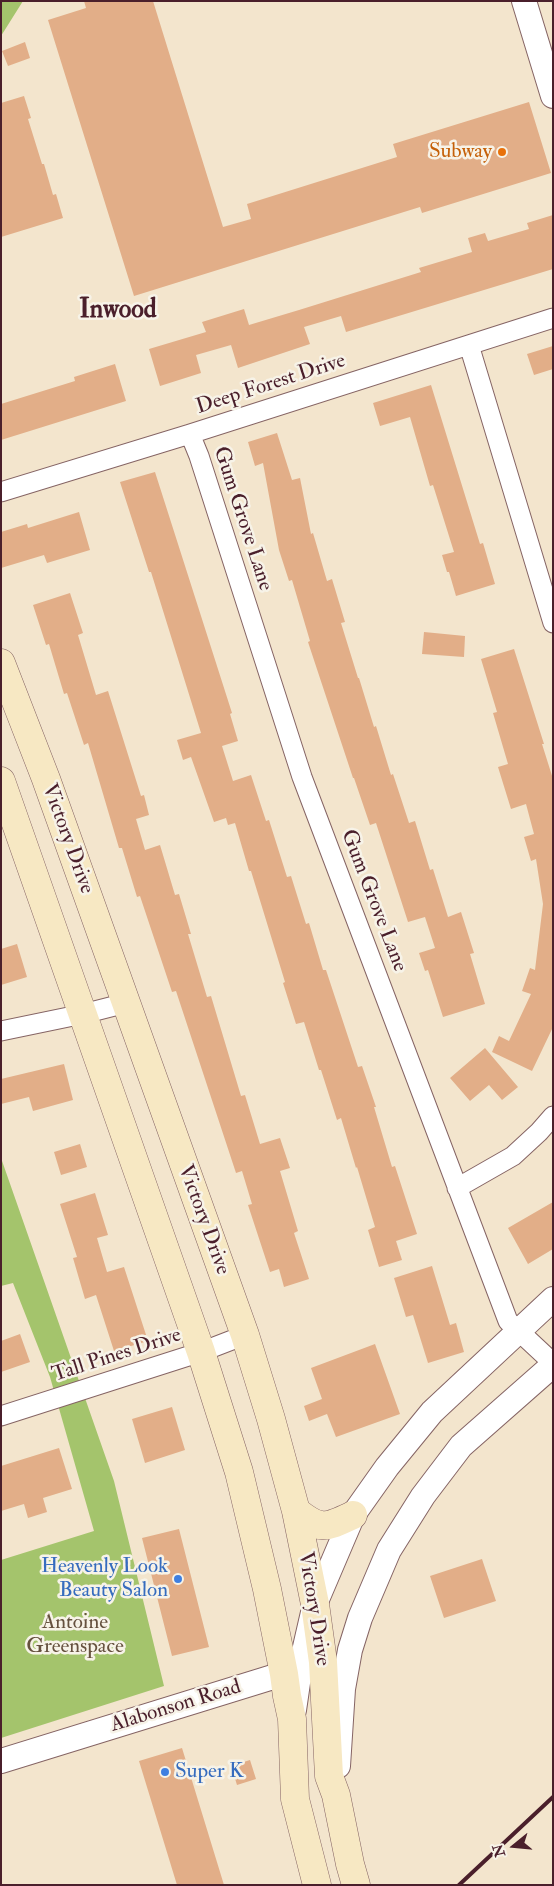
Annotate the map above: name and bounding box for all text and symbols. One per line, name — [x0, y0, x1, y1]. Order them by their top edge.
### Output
place label: Subway — [429, 139, 492, 165]
marker: Subway — [496, 146, 508, 158]
district label: Inwood — [79, 295, 157, 327]
street label: Deep Forest Drive — [193, 349, 349, 421]
street label: Gum Grove Lane — [207, 444, 277, 594]
street label: Victory Drive — [35, 781, 99, 897]
street label: Gum Grove Lane — [334, 826, 412, 976]
street label: Victory Drive — [171, 1162, 235, 1278]
street label: Tall Pines Drive — [49, 1323, 185, 1389]
street label: Victory Drive — [292, 1550, 334, 1668]
place label: Heavenly Look Beauty Salon — [41, 1554, 168, 1604]
marker: Heavenly Look Beauty Salon — [172, 1573, 184, 1585]
park label: Antoine Greenspace — [26, 1610, 124, 1660]
street label: Alabonson Road — [108, 1675, 244, 1739]
place label: Super K — [175, 1759, 244, 1785]
marker: Super K — [159, 1766, 171, 1778]
north arrow — [489, 1821, 539, 1871]
text: N — [489, 1842, 509, 1859]

